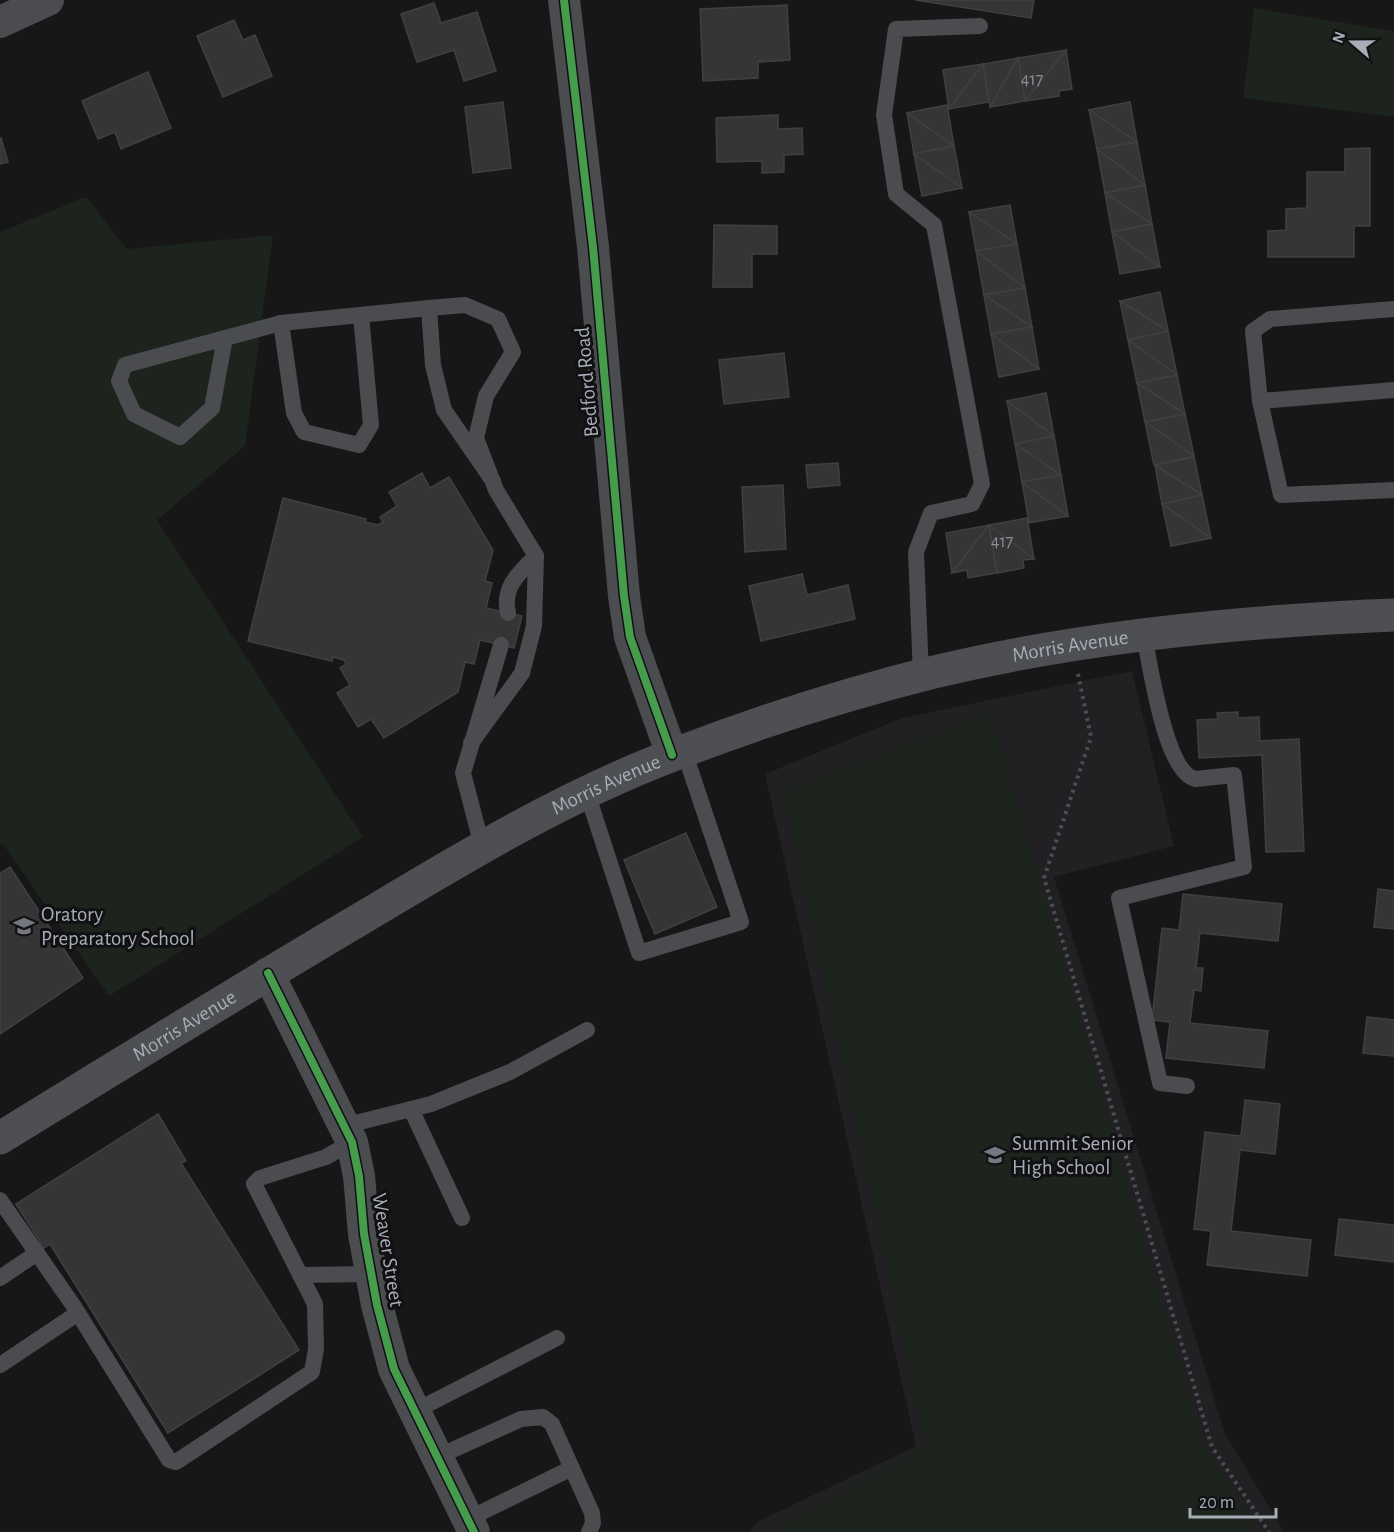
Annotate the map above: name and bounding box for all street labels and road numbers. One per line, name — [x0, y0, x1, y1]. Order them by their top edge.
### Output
street label: Bedford Road — [572, 326, 602, 438]
street label: Morris Avenue — [1010, 626, 1130, 665]
street label: Morris Avenue — [548, 750, 663, 818]
street label: Morris Avenue — [129, 986, 240, 1065]
street label: Weaver Street — [369, 1192, 407, 1309]

